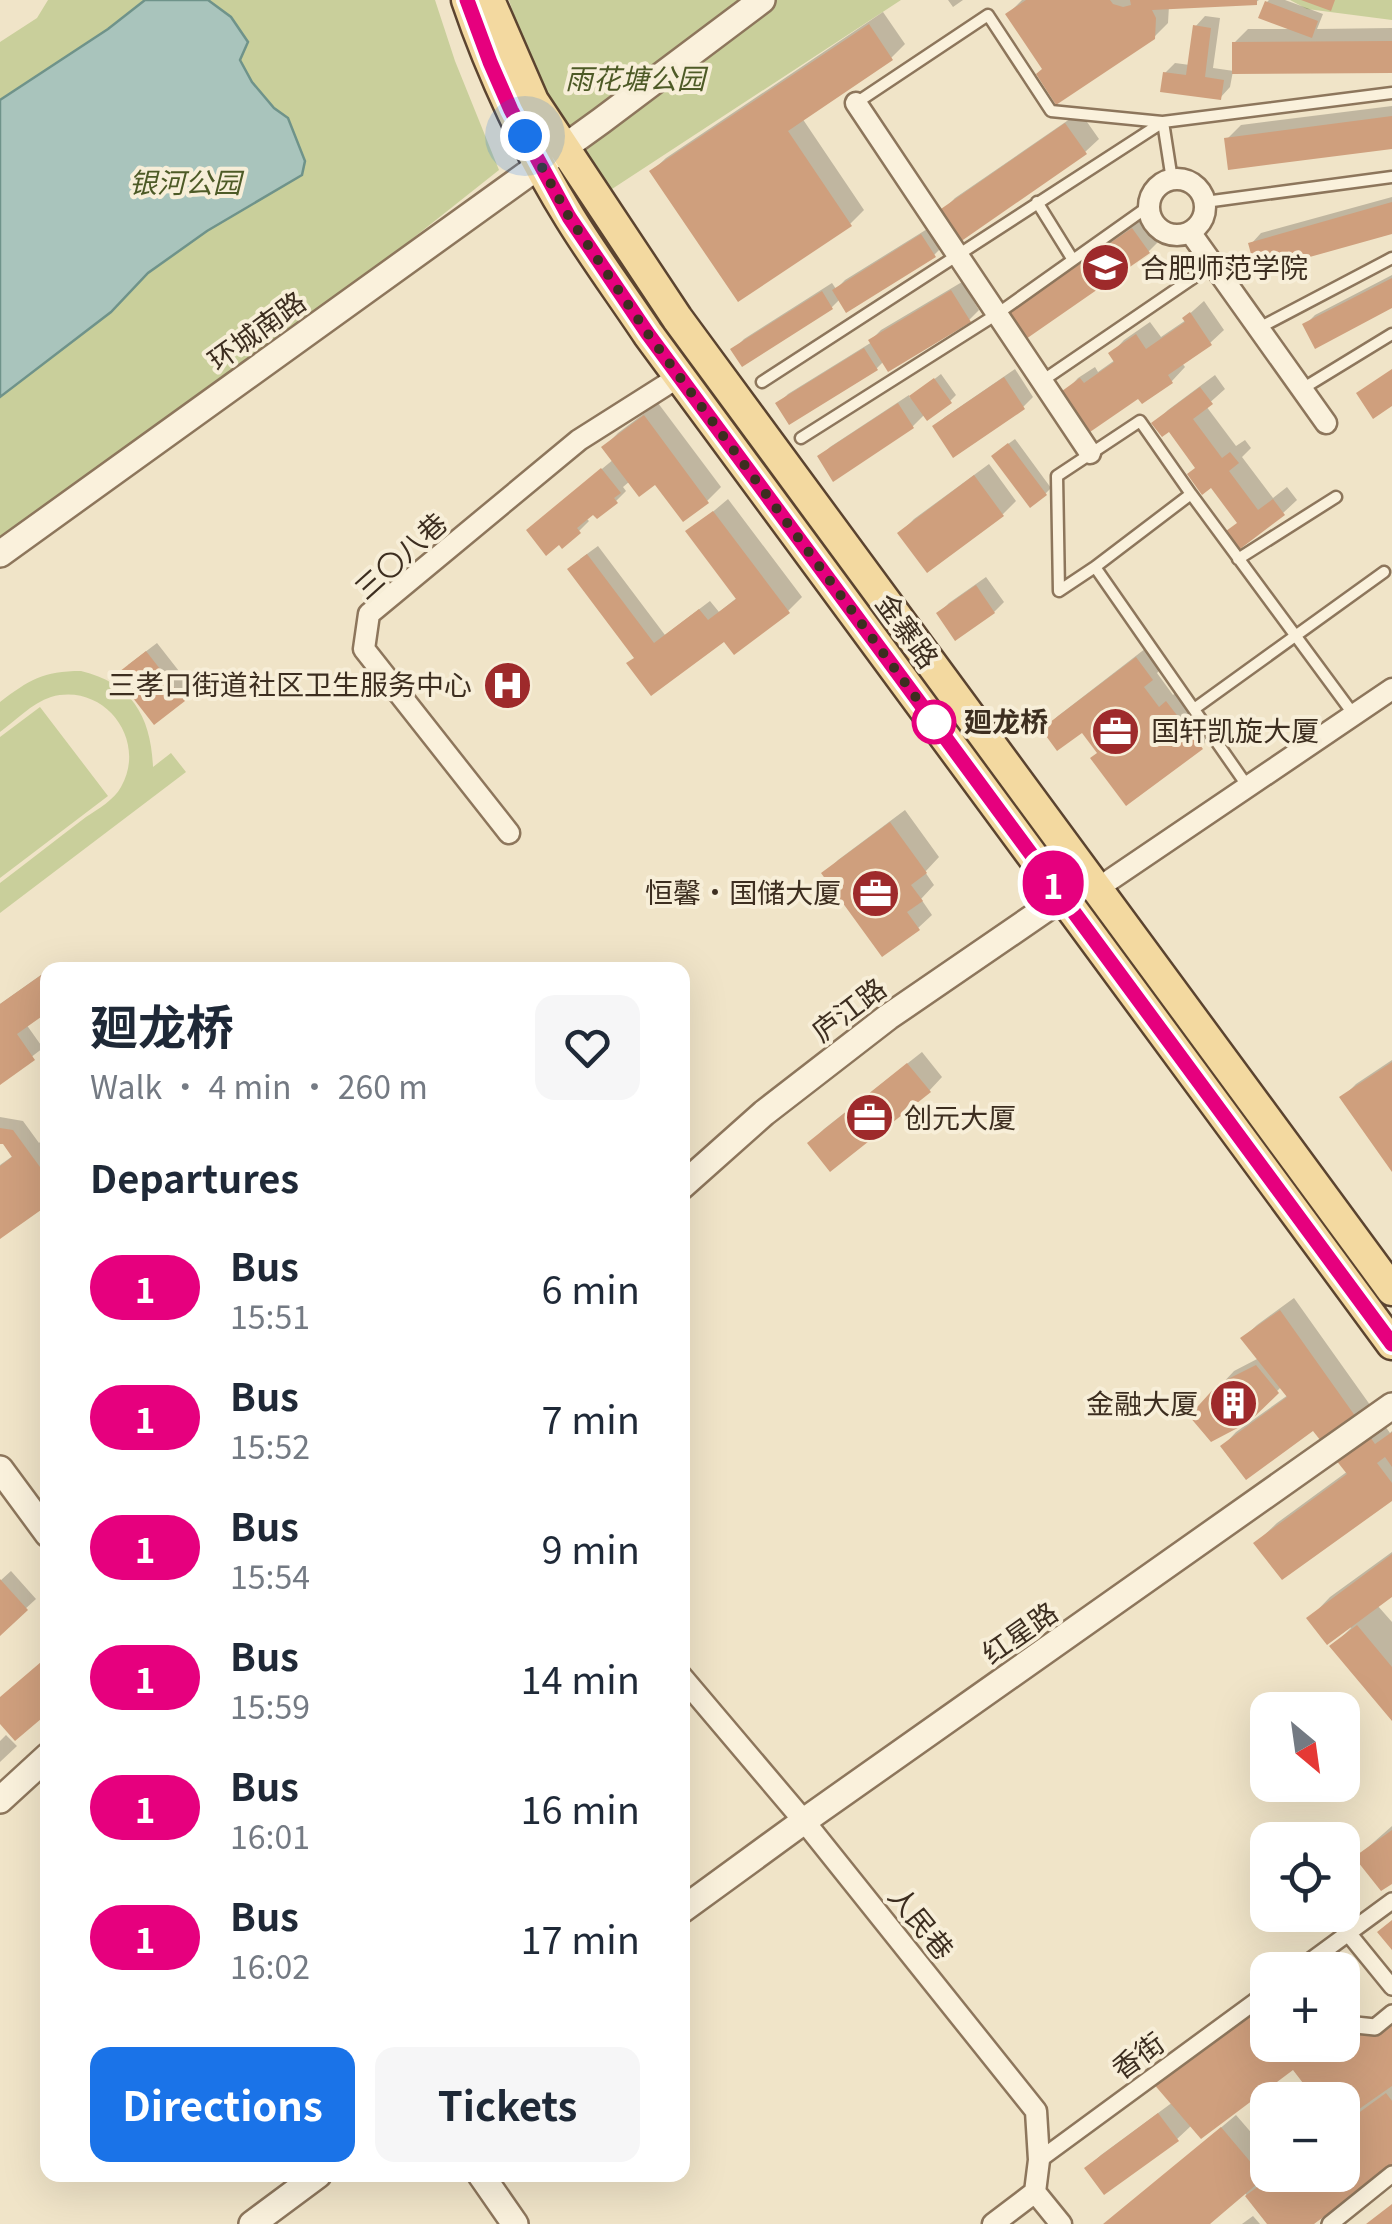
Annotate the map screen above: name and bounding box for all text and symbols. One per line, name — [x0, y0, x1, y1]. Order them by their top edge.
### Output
park label: 雨花塘公园 — [565, 57, 709, 97]
your location — [500, 111, 550, 161]
park label: 银河公园 — [129, 161, 245, 201]
school or university icon: 合肥师范学院 — [1079, 242, 1131, 294]
place label: 合肥师范学院 — [1140, 246, 1308, 286]
street label: 环城南路 — [199, 280, 313, 378]
street label: 三〇八巷 — [345, 502, 455, 607]
street label: 金寨路 — [868, 584, 949, 676]
hospital icon: 三孝口街道社区卫生服务中心 — [481, 659, 533, 711]
place label: 三孝口街道社区卫生服务中心 — [108, 663, 472, 703]
place label: 廻龙桥 — [964, 700, 1048, 740]
marker: 廻龙桥 — [913, 701, 955, 743]
office icon: 国轩凯旋大厦 — [1090, 705, 1142, 757]
place label: 国轩凯旋大厦 — [1151, 709, 1319, 749]
line badge: 1 — [1020, 850, 1086, 916]
text: 1 — [1043, 858, 1063, 909]
office icon: 恒馨•国储大厦 — [850, 867, 902, 919]
place label: 恒馨•国储大厦 — [645, 871, 841, 911]
street label: 庐江路 — [802, 967, 893, 1050]
text: 廻龙桥 — [90, 989, 234, 1059]
button: heart — [535, 995, 640, 1100]
text: Walk · 4 min · 260 m — [90, 1062, 428, 1108]
office icon: 创元大厦 — [843, 1092, 895, 1144]
place label: 创元大厦 — [904, 1096, 1016, 1136]
text: Departures — [90, 1149, 299, 1204]
text: Bus — [230, 1237, 299, 1292]
text: 6 min — [542, 1260, 640, 1315]
text: 1 — [135, 1262, 155, 1313]
text: 15:51 — [230, 1292, 310, 1338]
text: Bus — [230, 1367, 299, 1422]
building icon: 金融大厦 — [1207, 1378, 1259, 1430]
place label: 金融大厦 — [1086, 1382, 1198, 1422]
text: 7 min — [542, 1390, 640, 1445]
text: 1 — [135, 1392, 155, 1443]
text: 15:52 — [230, 1422, 310, 1468]
text: Bus — [230, 1497, 299, 1552]
text: 9 min — [542, 1520, 640, 1575]
text: 1 — [135, 1522, 155, 1573]
text: 15:54 — [230, 1552, 310, 1598]
street label: 红星路 — [973, 1591, 1065, 1672]
text: Bus — [230, 1627, 299, 1682]
text: 14 min — [520, 1650, 640, 1705]
text: 1 — [135, 1652, 155, 1703]
text: 15:59 — [230, 1682, 310, 1728]
north arrow — [1250, 1692, 1360, 1802]
map controls — [1250, 1692, 1360, 2192]
text: Bus — [230, 1757, 299, 1812]
text: 16 min — [520, 1780, 640, 1835]
text: 1 — [135, 1782, 155, 1833]
text: 16:01 — [230, 1812, 310, 1858]
button: locate — [1250, 1822, 1360, 1932]
street label: 人民巷 — [881, 1877, 965, 1967]
text: Bus — [230, 1887, 299, 1942]
text: 17 min — [520, 1910, 640, 1965]
text: 1 — [135, 1912, 155, 1963]
text: 16:02 — [230, 1942, 310, 1988]
button: + — [1250, 1952, 1360, 2062]
street label: 香街 — [1102, 2022, 1171, 2087]
button: Directions — [90, 2047, 355, 2162]
button: Tickets — [375, 2047, 640, 2162]
button: − — [1250, 2082, 1360, 2192]

